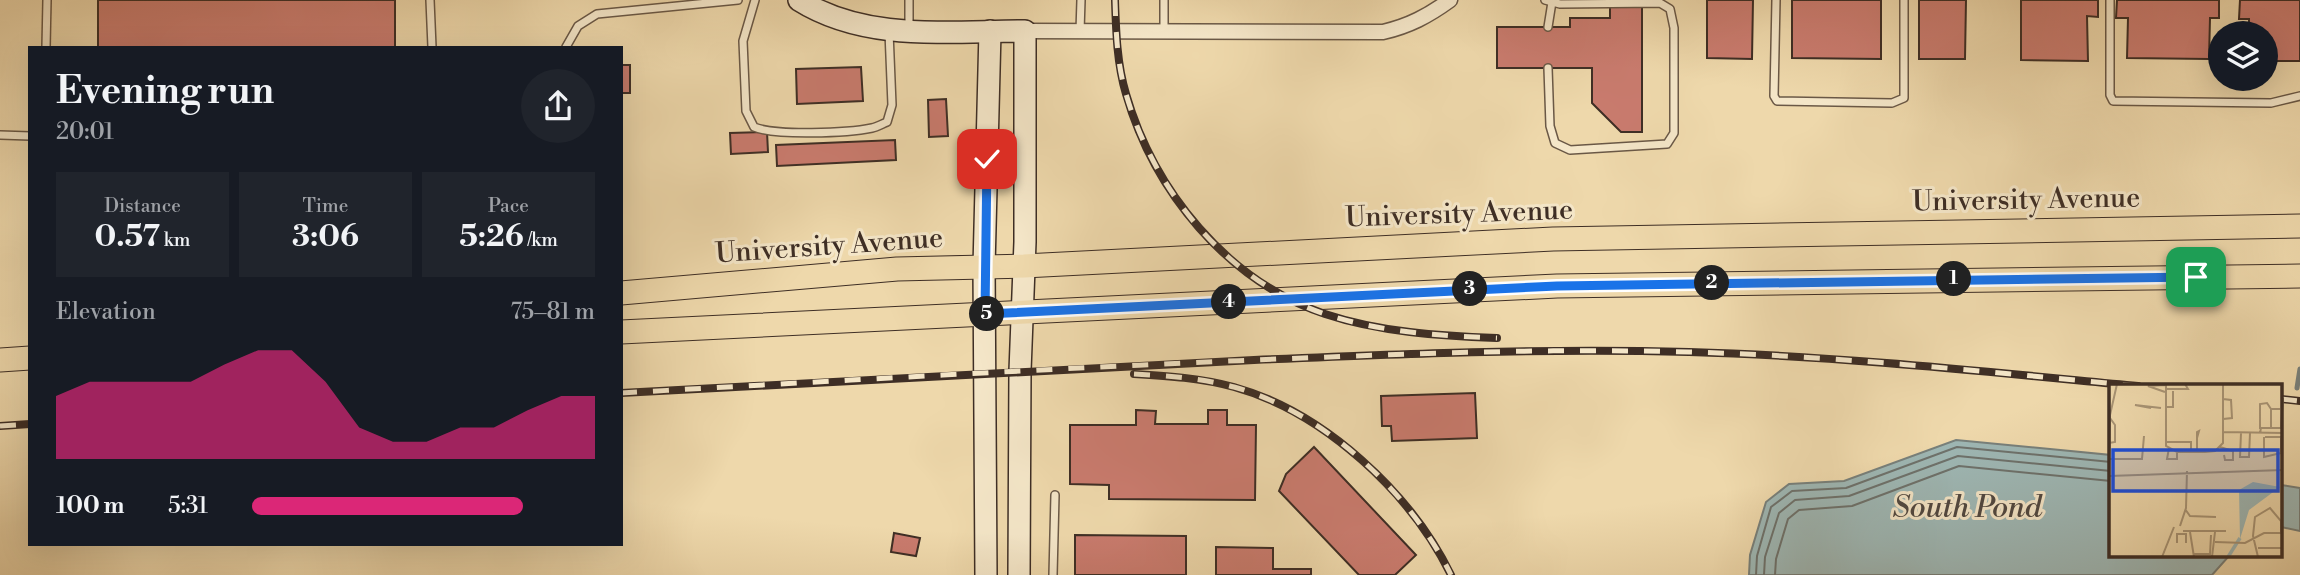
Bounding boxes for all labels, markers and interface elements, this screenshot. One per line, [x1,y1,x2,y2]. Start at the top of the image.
map controls [2208,21,2278,91]
button: layers [2208,21,2278,91]
text: Evening run [56,68,274,115]
button: share [521,69,595,143]
text: 20:01 [56,118,114,146]
pin [957,129,1017,189]
icon: check [968,140,1006,178]
street label: University Avenue [1912,181,2140,219]
street label: University Avenue [1344,193,1574,235]
text: Distance [104,194,181,218]
text: Time [303,194,348,218]
text: Pace [488,194,529,218]
text: 0.57 [95,218,160,256]
text: 3:06 [292,218,359,256]
text: 5:26 [459,218,524,256]
street label: University Avenue [714,221,944,271]
text: km [160,228,190,252]
text: /km [524,228,558,252]
pin [2166,247,2226,307]
icon: arrive [2177,258,2215,296]
pin: 1 [1937,262,1972,296]
pin: 2 [1694,266,1730,300]
text: 1 [1949,266,1958,290]
text: 2 [1706,270,1717,294]
pin: 3 [1452,272,1488,306]
text: 3 [1464,276,1475,300]
pin: 4 [1212,284,1246,320]
text: 4 [1222,289,1235,313]
pin: 5 [970,296,1004,332]
text: Elevation [56,298,156,326]
text: 75–81 m [510,298,595,326]
text: 5 [981,301,992,325]
inset map [2109,384,2282,558]
water label: South Pond [1892,489,2043,527]
text: 100 m [56,492,124,520]
text: 5:31 [168,492,208,520]

